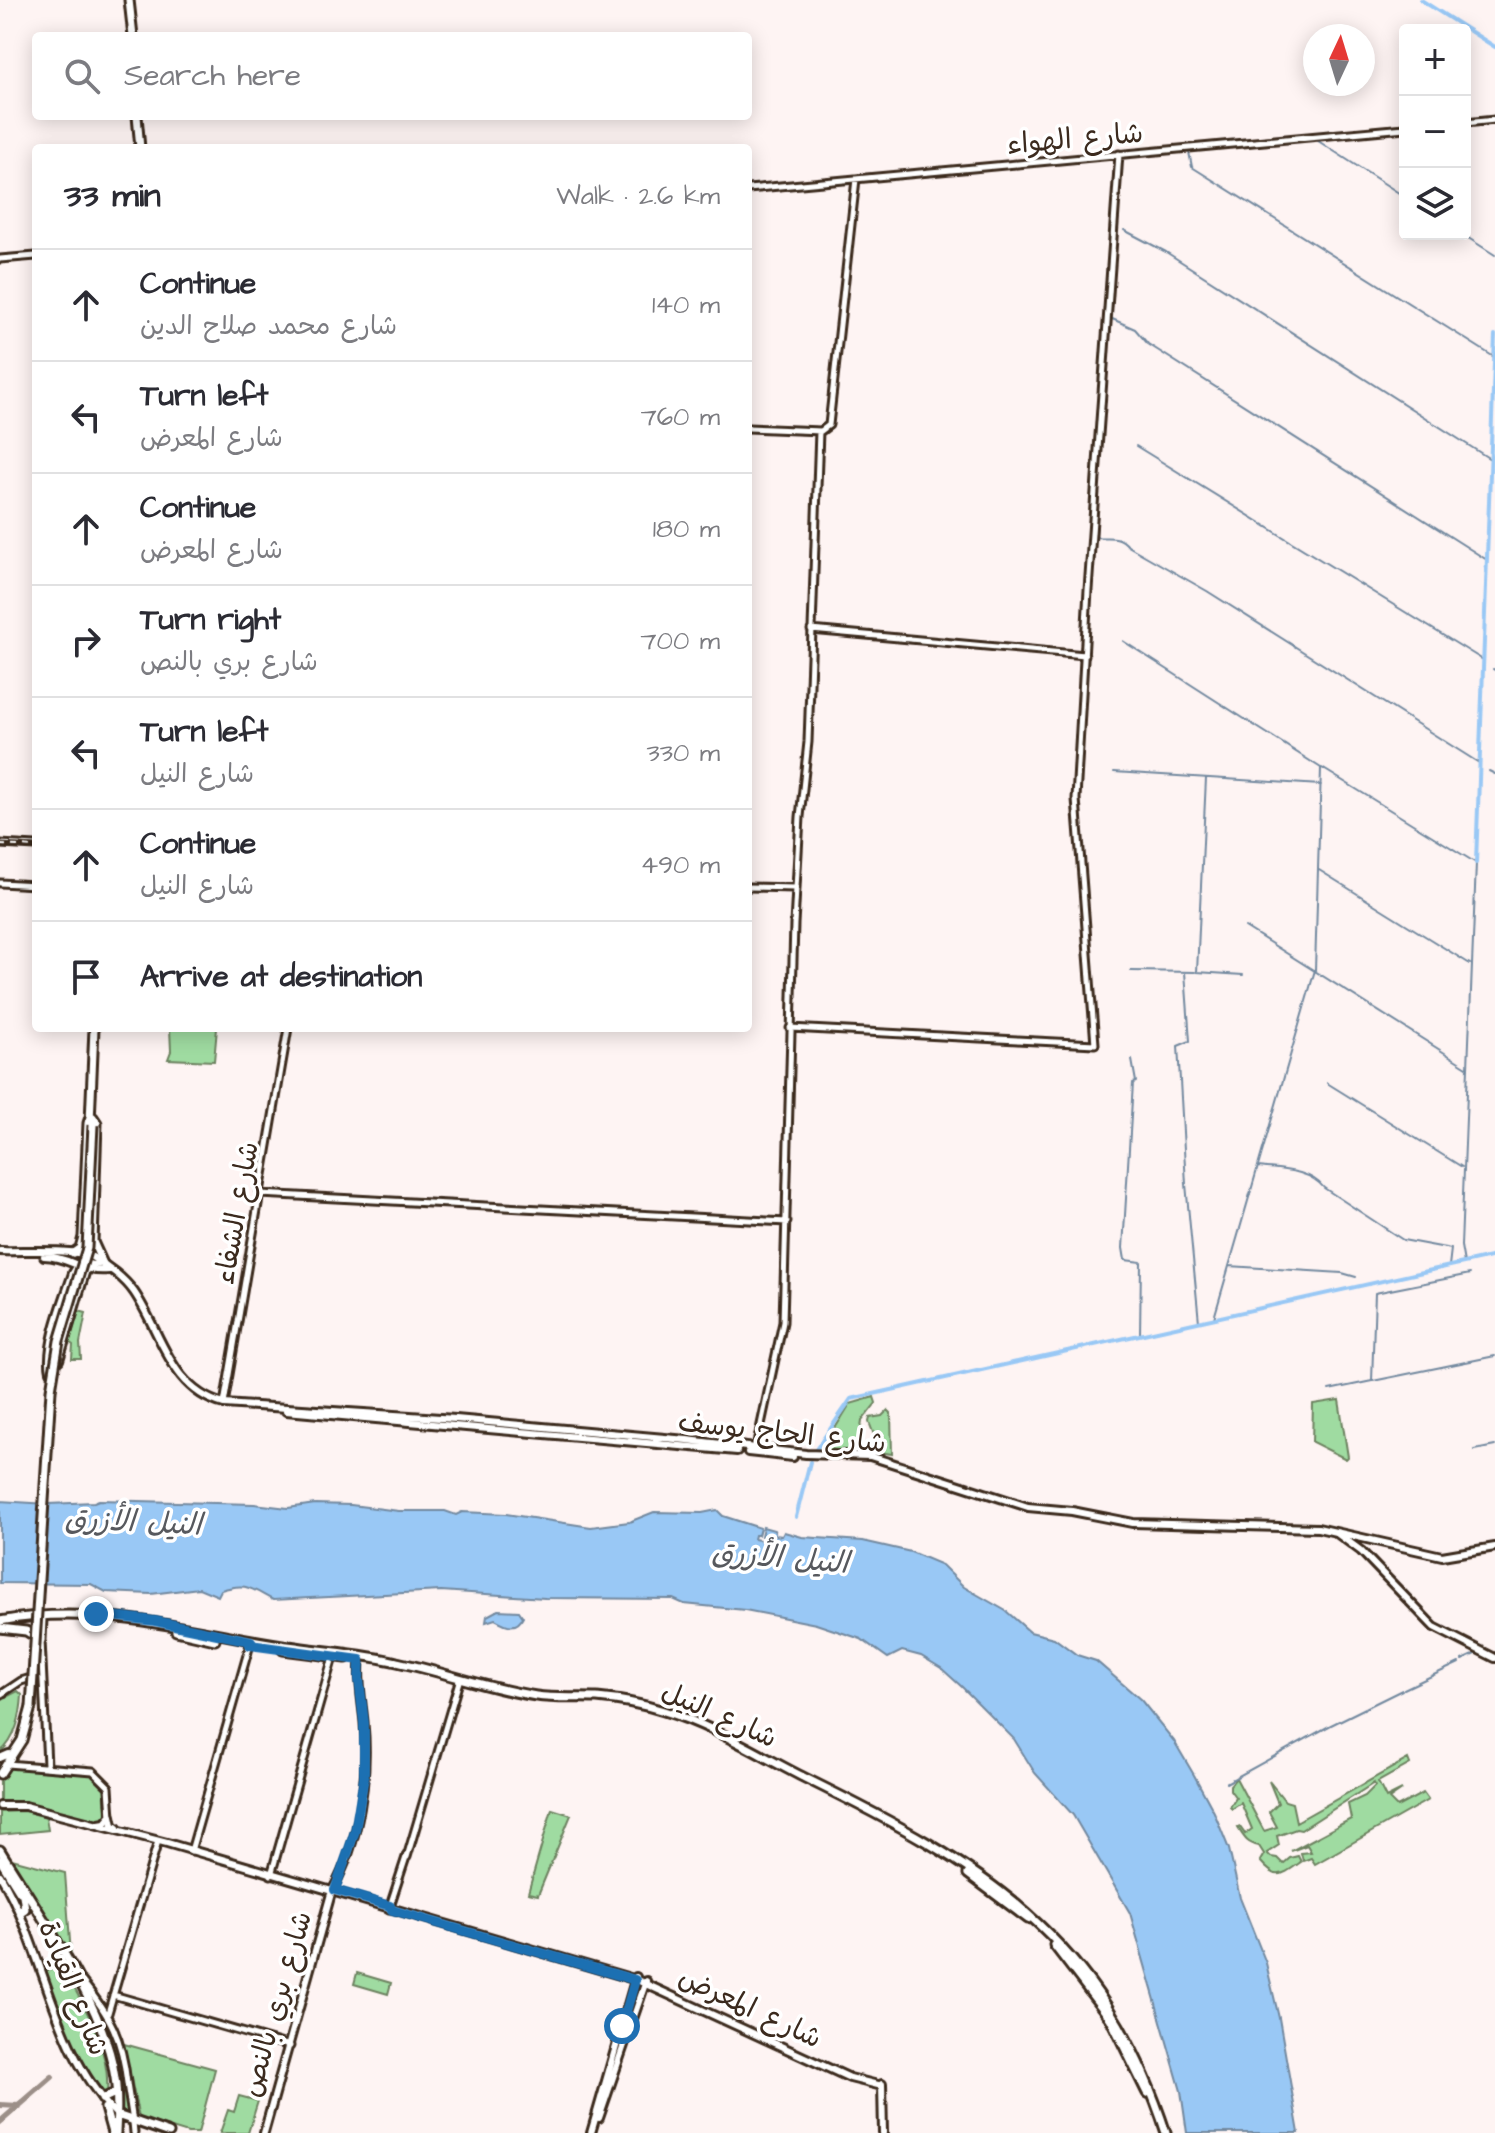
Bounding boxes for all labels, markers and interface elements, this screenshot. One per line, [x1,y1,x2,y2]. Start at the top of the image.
north arrow [1303,24,1375,96]
map controls [1399,24,1471,240]
button: + [1399,24,1471,96]
search box [32,32,752,120]
icon: search [60,54,104,98]
text: Search here [124,55,301,97]
button: − [1399,96,1471,168]
street label: شارع الهواء [1005,114,1145,164]
button: layers [1399,168,1471,240]
text: 33 min [64,172,161,220]
text: Walk · 2.6 km [556,178,720,214]
text: Continue [140,263,256,305]
icon: ahead [64,283,108,327]
text: 140 m [652,287,720,323]
text: شارع محمد صلاح الدين [140,308,397,344]
text: Turn left [140,375,268,417]
icon: left [64,395,108,439]
text: 760 m [641,399,720,435]
text: شارع المعرض [140,420,283,456]
text: Continue [140,487,256,529]
icon: ahead [64,507,108,551]
text: 180 m [653,511,720,547]
text: شارع المعرض [140,532,283,568]
text: Turn right [140,599,281,641]
icon: right [64,619,108,663]
text: 700 m [641,623,720,659]
text: شارع بري بالنص [140,644,318,680]
text: Turn left [140,711,268,753]
icon: left [64,731,108,775]
text: 330 m [646,735,720,771]
text: شارع النيل [140,756,254,792]
text: Continue [140,823,256,865]
icon: ahead [64,843,108,887]
text: 490 m [640,847,720,883]
text: شارع النيل [140,868,254,904]
icon: arrive [64,955,108,999]
text: Arrive at destination [140,956,422,998]
street label: شارع الشفاء [205,1139,269,1287]
street label: شارع الحاج يوسف [676,1403,888,1463]
water label: النيل الأزرق [64,1497,206,1547]
water label: النيل الأزرق [710,1531,854,1585]
route end [78,1596,114,1632]
street label: شارع النيل [655,1672,783,1758]
street label: شارع بري بالنص [232,1907,322,2101]
street label: شارع القيادة [28,1915,118,2061]
street label: شارع المعرض [672,1958,828,2058]
route start [604,2008,640,2044]

